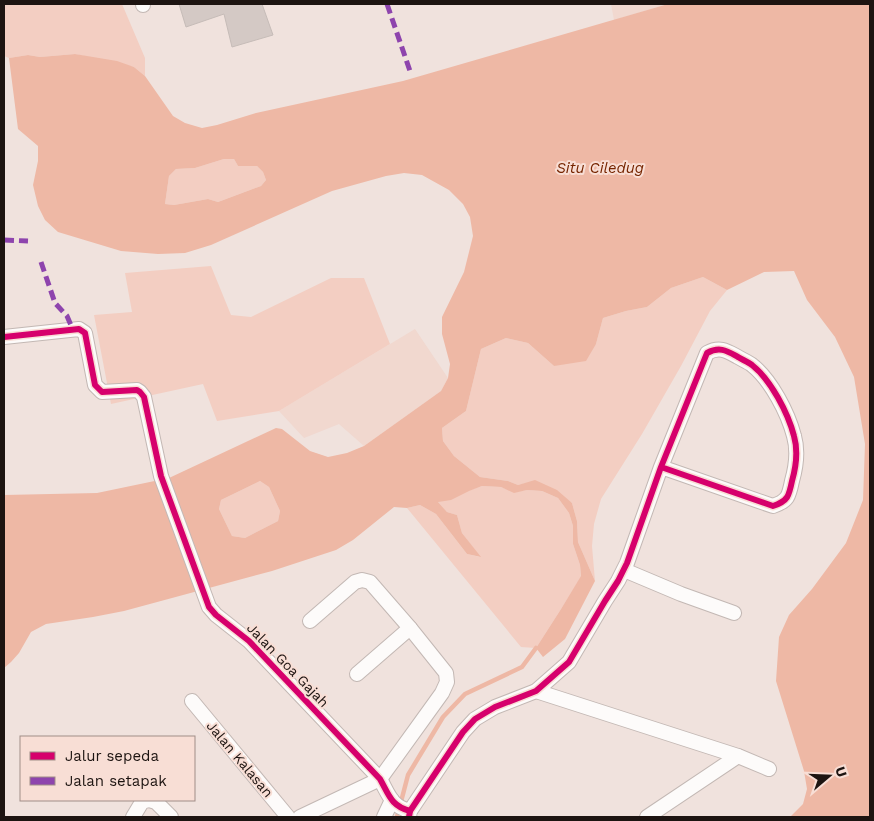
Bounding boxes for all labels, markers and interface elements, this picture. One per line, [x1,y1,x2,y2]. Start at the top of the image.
water label: Situ Ciledug [556,159,644,177]
street label: Jalan Goa Gajah [244,620,332,710]
street label: Jalan Kalasan [204,718,276,800]
legend [20,736,195,801]
text: Jalur sepeda [65,747,159,765]
north arrow [804,751,854,801]
text: U [832,764,850,779]
text: Jalan setapak [65,772,167,790]

